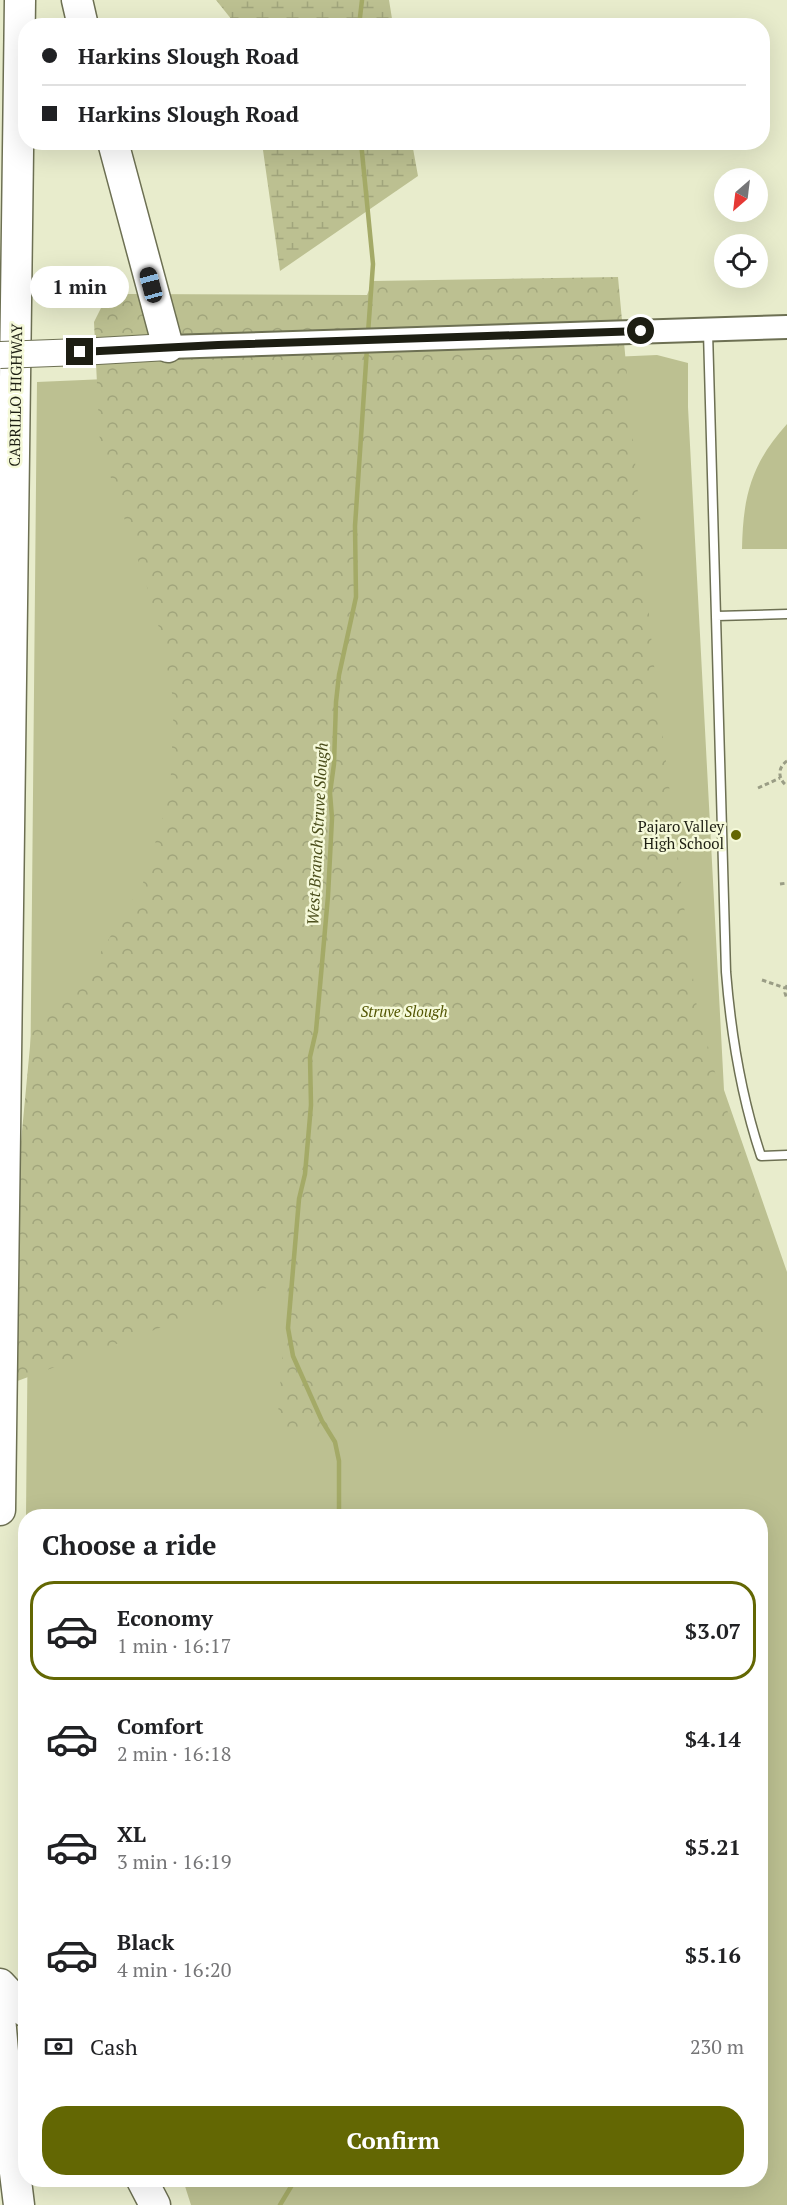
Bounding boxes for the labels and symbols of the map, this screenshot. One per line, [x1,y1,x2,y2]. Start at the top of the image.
north arrow [714,168,768,222]
callout: 1 min [31,265,130,307]
car [138,265,164,305]
route start [627,317,654,344]
street label: CABRILLO HIGHWAY [4,323,26,467]
route end [66,338,93,365]
water label: West Branch Struve Slough [301,742,333,926]
place label: Pajaro Valley High School [638,816,724,853]
marker: Pajaro Valley High School [729,828,743,842]
park label: Struve Slough [360,1001,448,1021]

